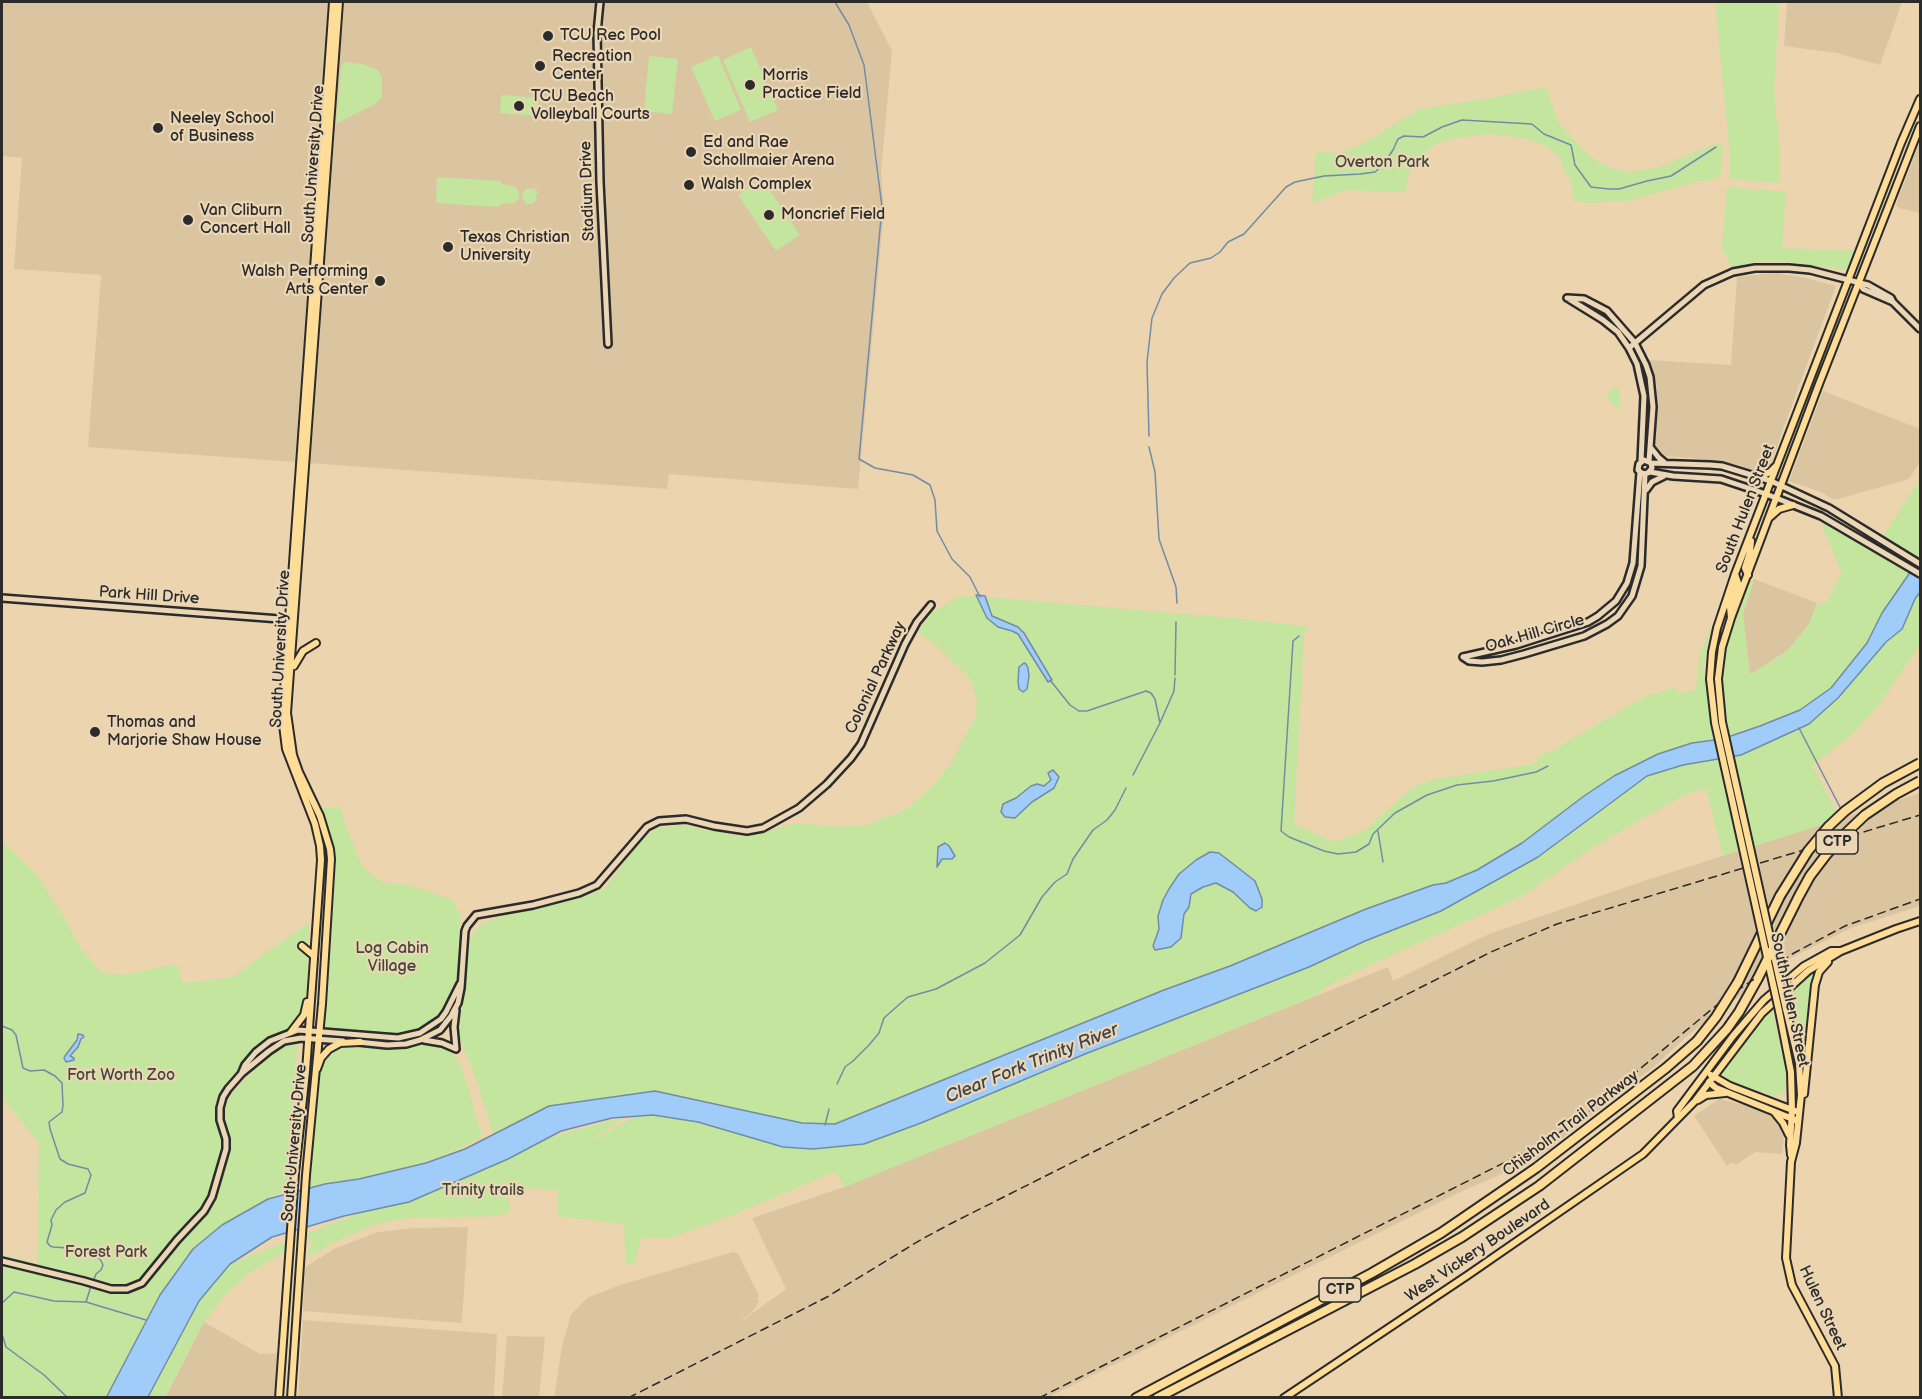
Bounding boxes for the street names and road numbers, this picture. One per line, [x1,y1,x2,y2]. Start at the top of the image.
street label: South University Drive [299,85,329,243]
street label: Stadium Drive [577,141,599,241]
street label: South Hulen Street [1713,442,1779,576]
street label: South University Drive [267,570,295,728]
street label: Park Hill Drive [98,583,200,609]
street label: Oak Hill Circle [1483,611,1587,657]
street label: Colonial Parkway [842,619,910,737]
road number: CTP [1816,830,1858,854]
street label: South Hulen Street [1765,931,1813,1069]
street label: South University Drive [279,1063,311,1223]
street label: Chisholm Trail Parkway [1499,1067,1643,1181]
street label: West Vickery Boulevard [1402,1195,1554,1307]
street label: Hulen Street [1794,1263,1850,1353]
road number: CTP [1319,1278,1361,1302]

